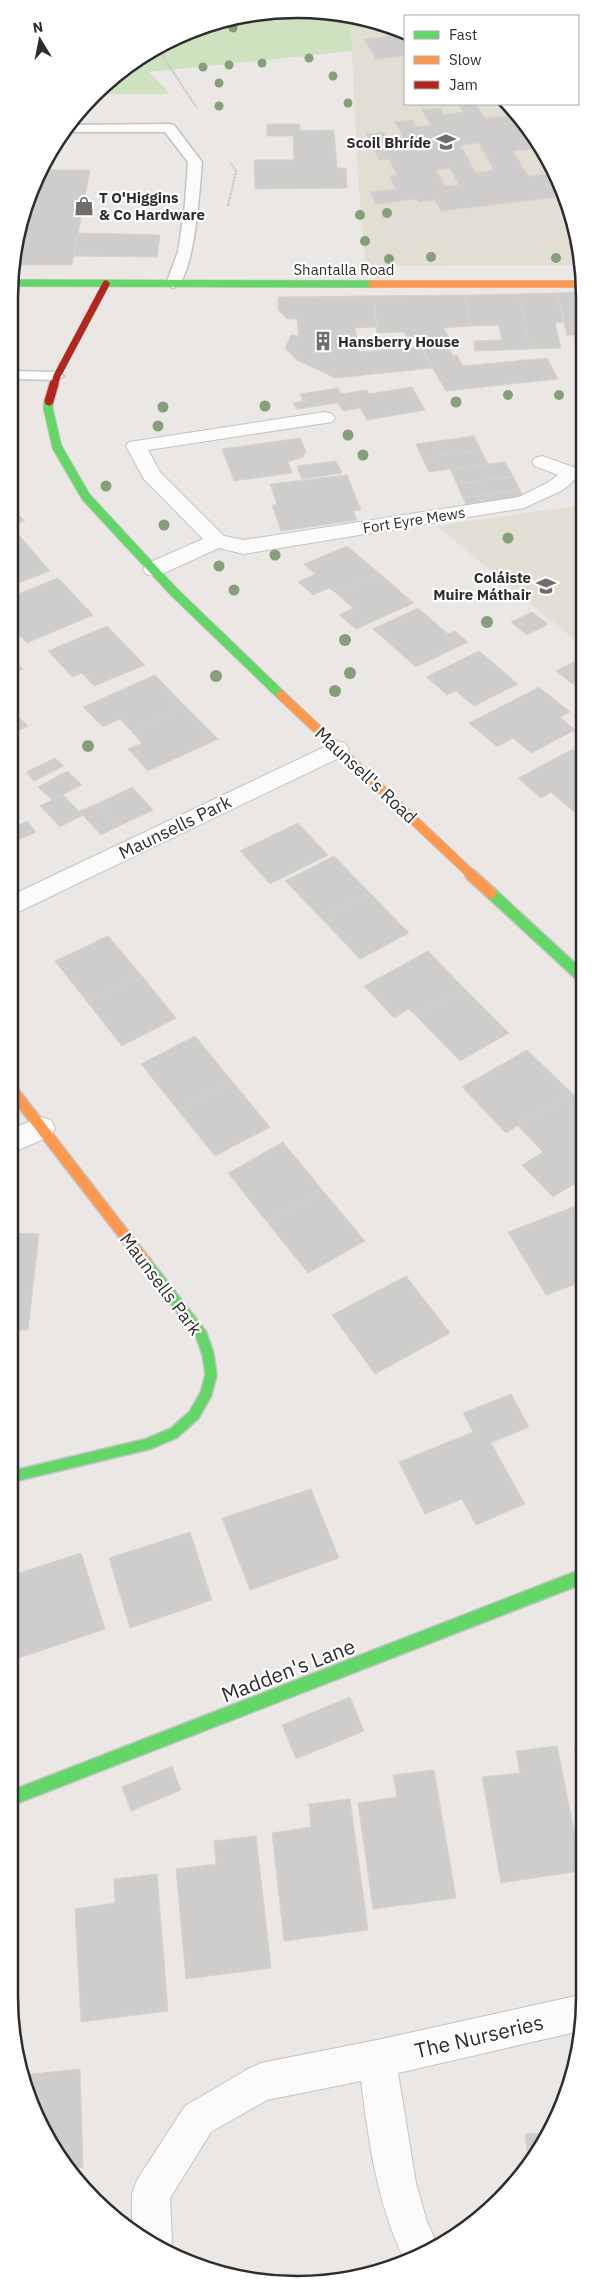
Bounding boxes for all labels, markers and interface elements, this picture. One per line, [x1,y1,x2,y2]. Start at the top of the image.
north arrow [15,15,65,65]
legend [404,15,579,105]
text: N [31,17,44,37]
text: Fast [449,25,477,44]
text: Slow [449,50,482,69]
text: Jam [449,75,478,94]
school or university icon: Scoil Bhríde [435,131,457,153]
place label: Scoil Bhríde [346,133,431,152]
place label: T O'Higgins & Co Hardware [99,188,205,224]
shop icon: T O'Higgins & Co Hardware [73,195,95,217]
street label: Shantalla Road [293,260,395,279]
building icon: Hansberry House [312,330,334,352]
place label: Hansberry House [338,332,459,351]
street label: Fort Eyre Mews [361,503,467,537]
place label: Coláiste Muire Máthair [433,568,531,604]
school or university icon: Coláiste Muire Máthair [535,575,557,597]
street label: Maunsell's Road [310,722,422,828]
street label: Maunsells Park [115,790,236,864]
street label: Maunsells Park [115,1228,207,1340]
street label: Madden's Lane [217,1632,359,1708]
street label: The Nurseries [412,2008,546,2064]

